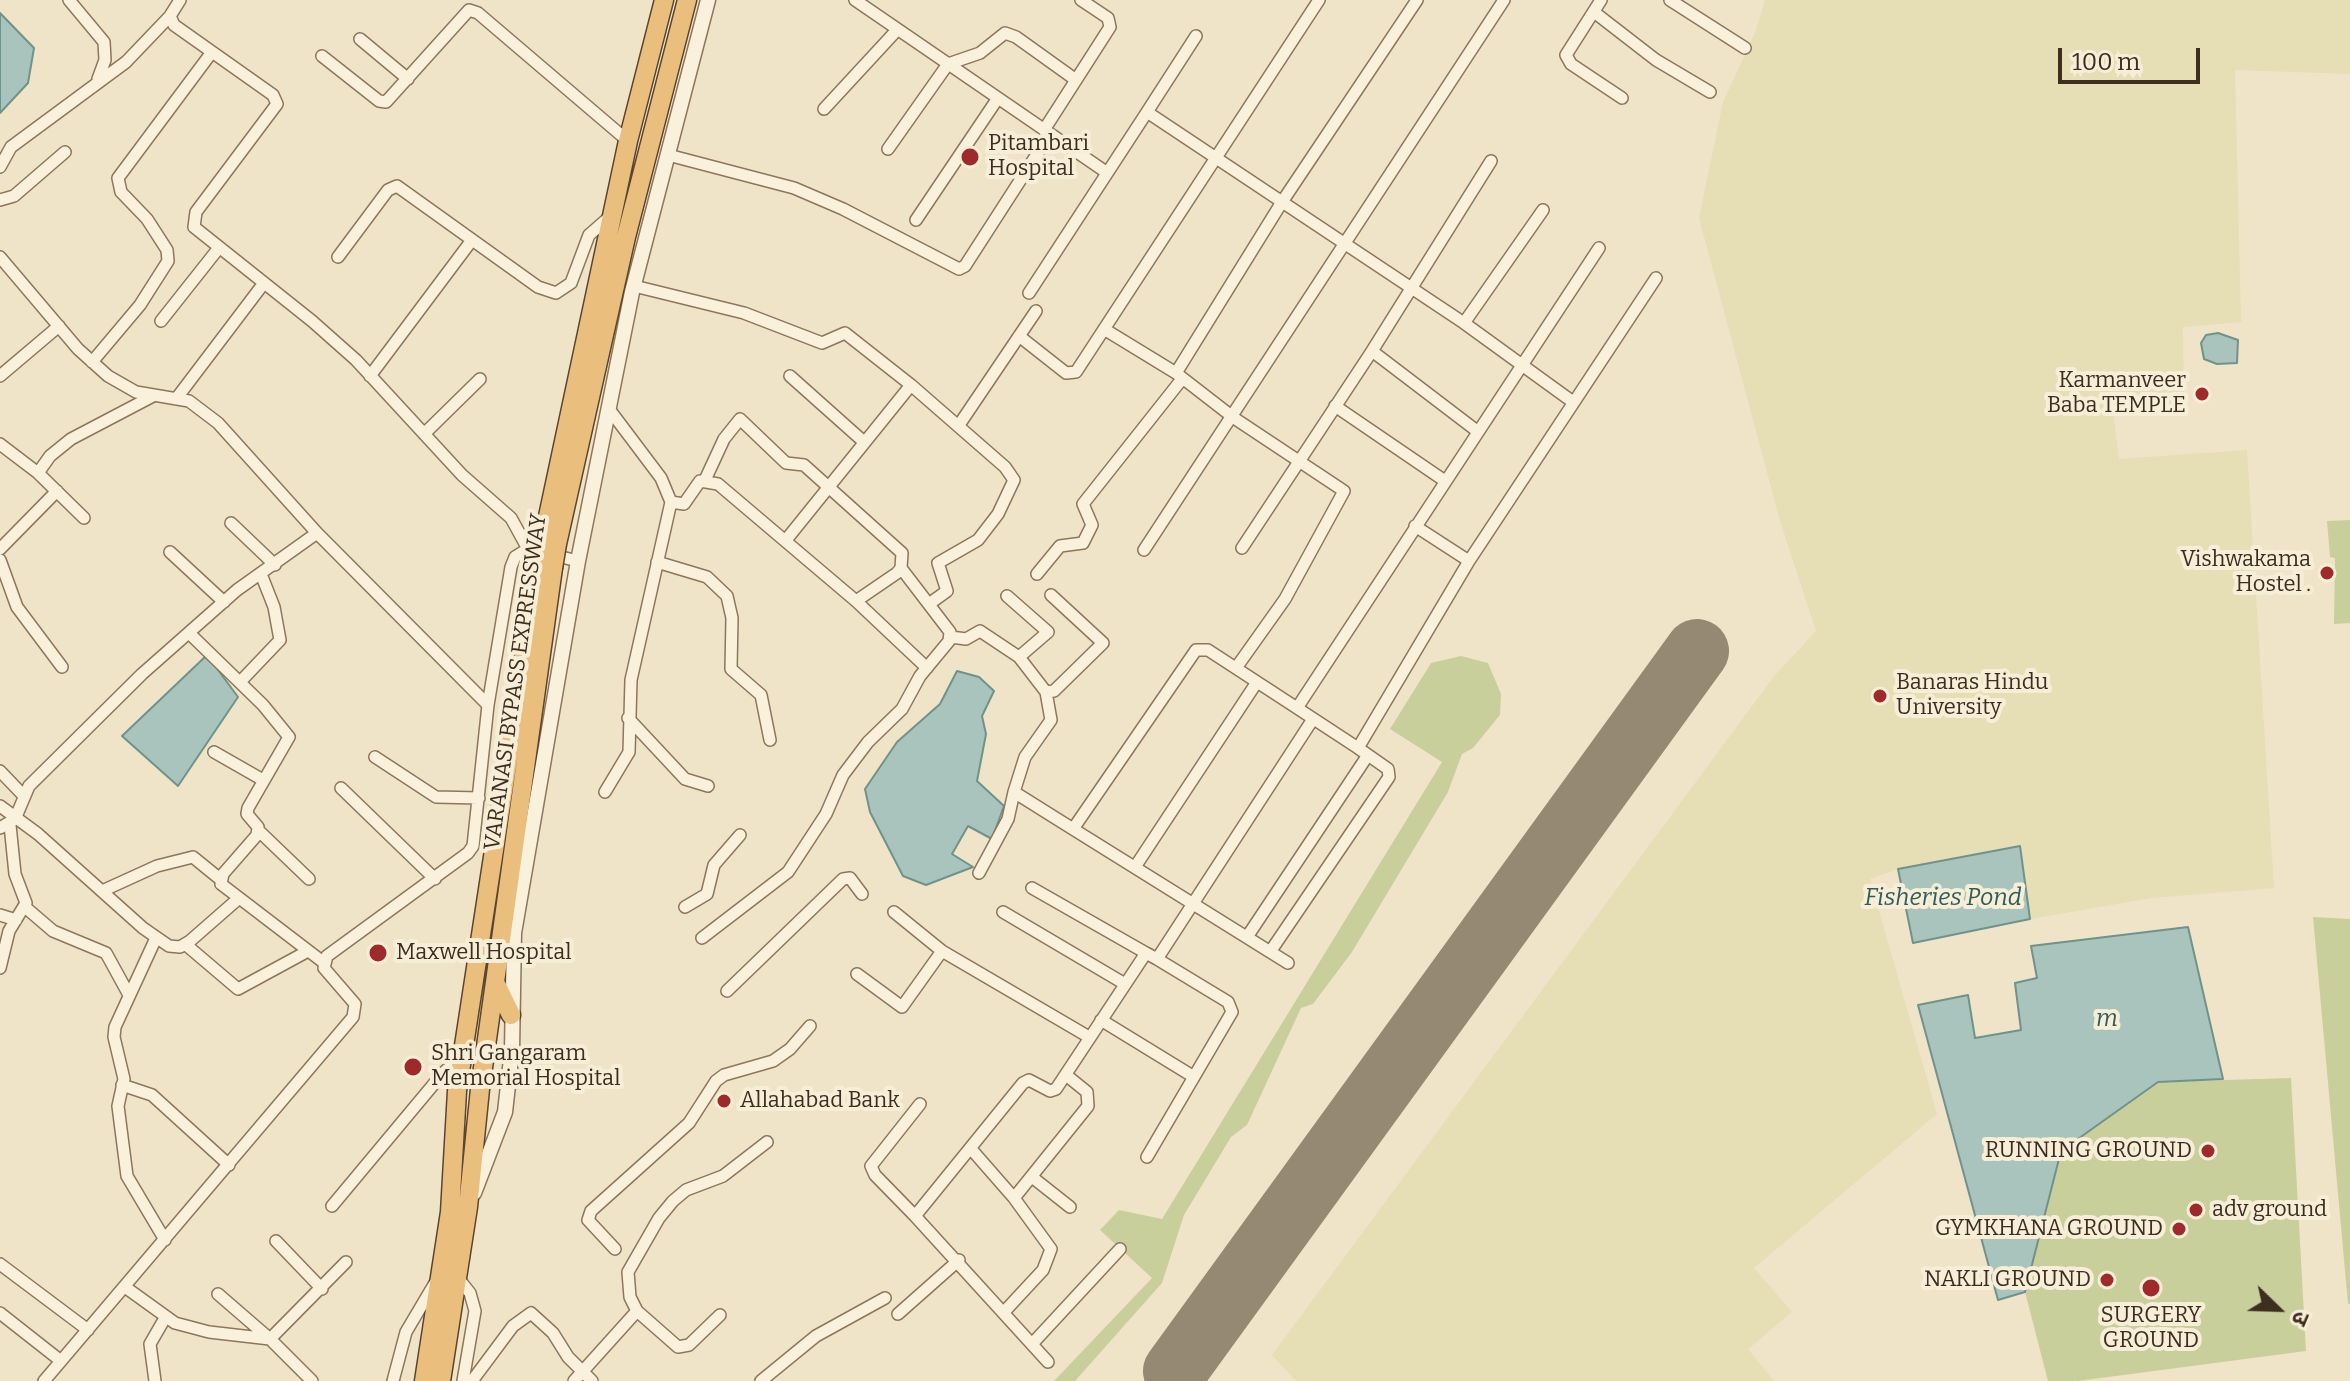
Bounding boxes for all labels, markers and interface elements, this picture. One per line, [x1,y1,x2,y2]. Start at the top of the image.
scale bar [2062,32,2204,82]
text: 100 m [2072,48,2140,76]
place label: Pitambari Hospital [988,131,1089,182]
marker: Pitambari Hospital [959,146,981,168]
place label: Karmanveer Baba TEMPLE [2047,368,2186,420]
marker: Karmanveer Baba TEMPLE [2193,385,2211,403]
street label: VARANASI BYPASS EXPRESSWAY [479,512,553,852]
place label: Vishwakama Hostel . [2180,547,2311,598]
marker: Vishwakama Hostel . [2318,564,2336,582]
place label: Banaras Hindu University [1896,670,2048,722]
marker: Banaras Hindu University [1871,687,1889,705]
water label: Fisheries Pond [1864,884,2022,912]
place label: Maxwell Hospital [396,940,572,966]
marker: Maxwell Hospital [367,942,389,964]
water label: m [2096,1005,2118,1033]
place label: Shri Gangaram Memorial Hospital [431,1041,620,1092]
marker: Shri Gangaram Memorial Hospital [402,1056,424,1078]
place label: Allahabad Bank [740,1088,900,1114]
marker: Allahabad Bank [715,1092,733,1110]
place label: RUNNING GROUND [1985,1138,2192,1164]
marker: RUNNING GROUND [2199,1142,2217,1160]
place label: adv ground [2212,1197,2327,1223]
marker: adv ground [2187,1201,2205,1219]
place label: GYMKHANA GROUND [1935,1216,2163,1242]
marker: GYMKHANA GROUND [2170,1220,2188,1238]
place label: NAKLI GROUND [1924,1267,2091,1293]
north arrow [2238,1269,2318,1349]
marker: NAKLI GROUND [2098,1271,2116,1289]
marker: SURGERY GROUND [2140,1277,2162,1299]
place label: SURGERY GROUND [2101,1303,2201,1354]
text: उ [2286,1307,2315,1330]

